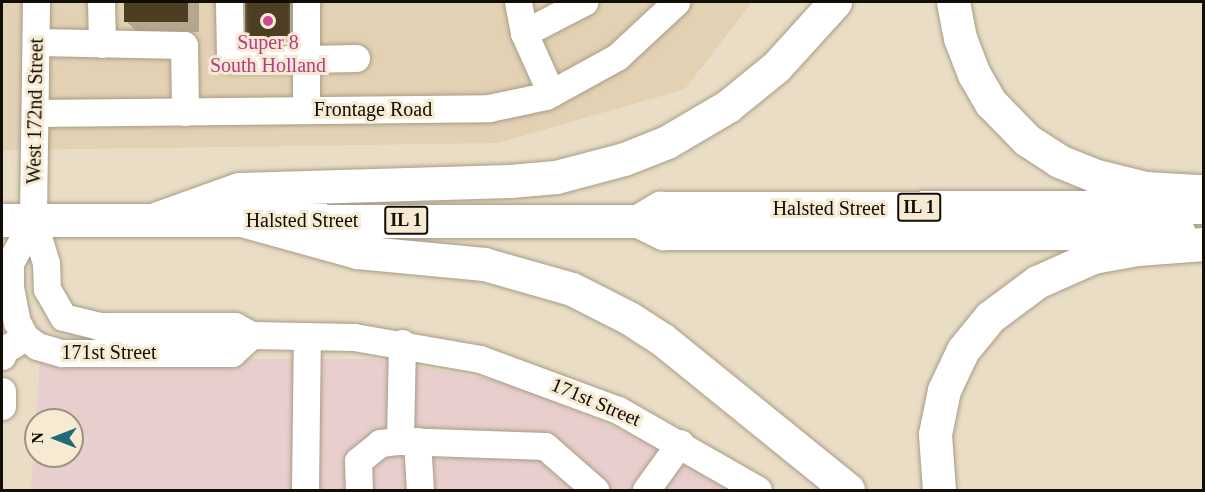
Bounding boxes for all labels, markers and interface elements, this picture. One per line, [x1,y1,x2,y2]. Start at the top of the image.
marker: Super 8 South Holland [261,14,275,28]
place label: Super 8 South Holland [210,30,326,77]
street label: West 172nd Street [22,38,48,184]
street label: Frontage Road [314,97,432,121]
road number: IL 1 [896,192,942,222]
street label: Halsted Street [773,196,885,220]
road number: IL 1 [384,205,428,235]
street label: Halsted Street [246,208,358,232]
street label: 171st Street [62,340,156,364]
street label: 171st Street [548,372,644,432]
north arrow [24,408,84,468]
text: N [29,432,46,444]

